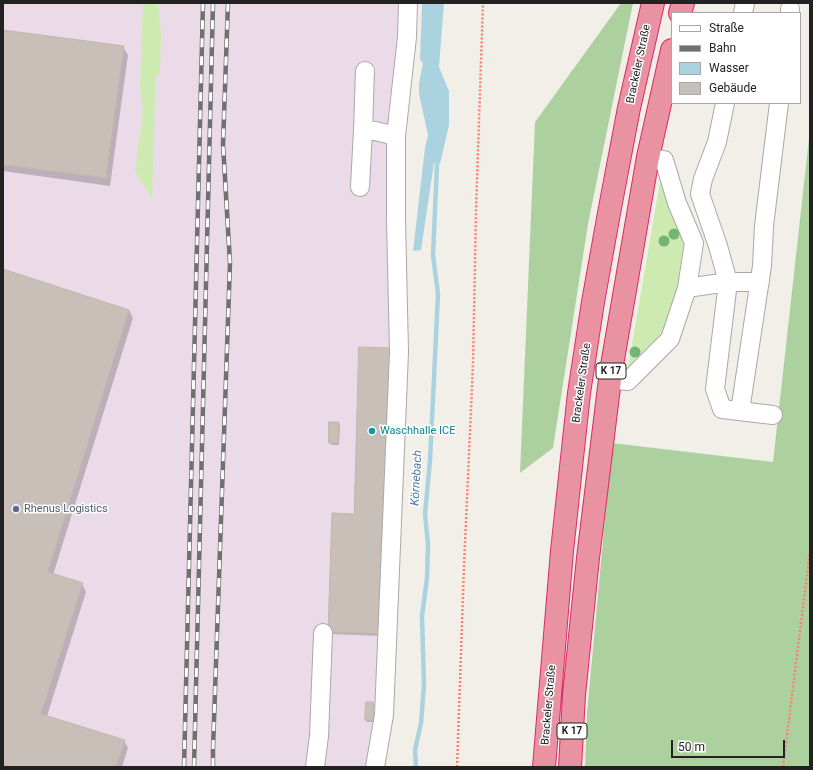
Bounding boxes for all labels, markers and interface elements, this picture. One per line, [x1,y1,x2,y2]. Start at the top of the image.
legend [671,12,801,104]
text: Straße [709,21,744,35]
street label: Brackeler Straße [624,23,654,105]
text: Bahn [709,41,736,55]
text: Wasser [709,61,749,75]
text: Gebäude [709,81,757,95]
street label: Brackeler Straße [570,342,594,424]
road number: K 17 [596,363,626,379]
place label: Waschhalle ICE [380,424,455,438]
marker: Waschhalle ICE [367,426,377,436]
water label: Körnebach [408,450,426,506]
place label: Rhenus Logistics [24,502,108,516]
marker: Rhenus Logistics [11,504,21,514]
street label: Brackeler Straße [539,664,559,746]
road number: K 17 [557,723,587,739]
scale bar [673,732,787,758]
text: 50 m [678,740,705,754]

